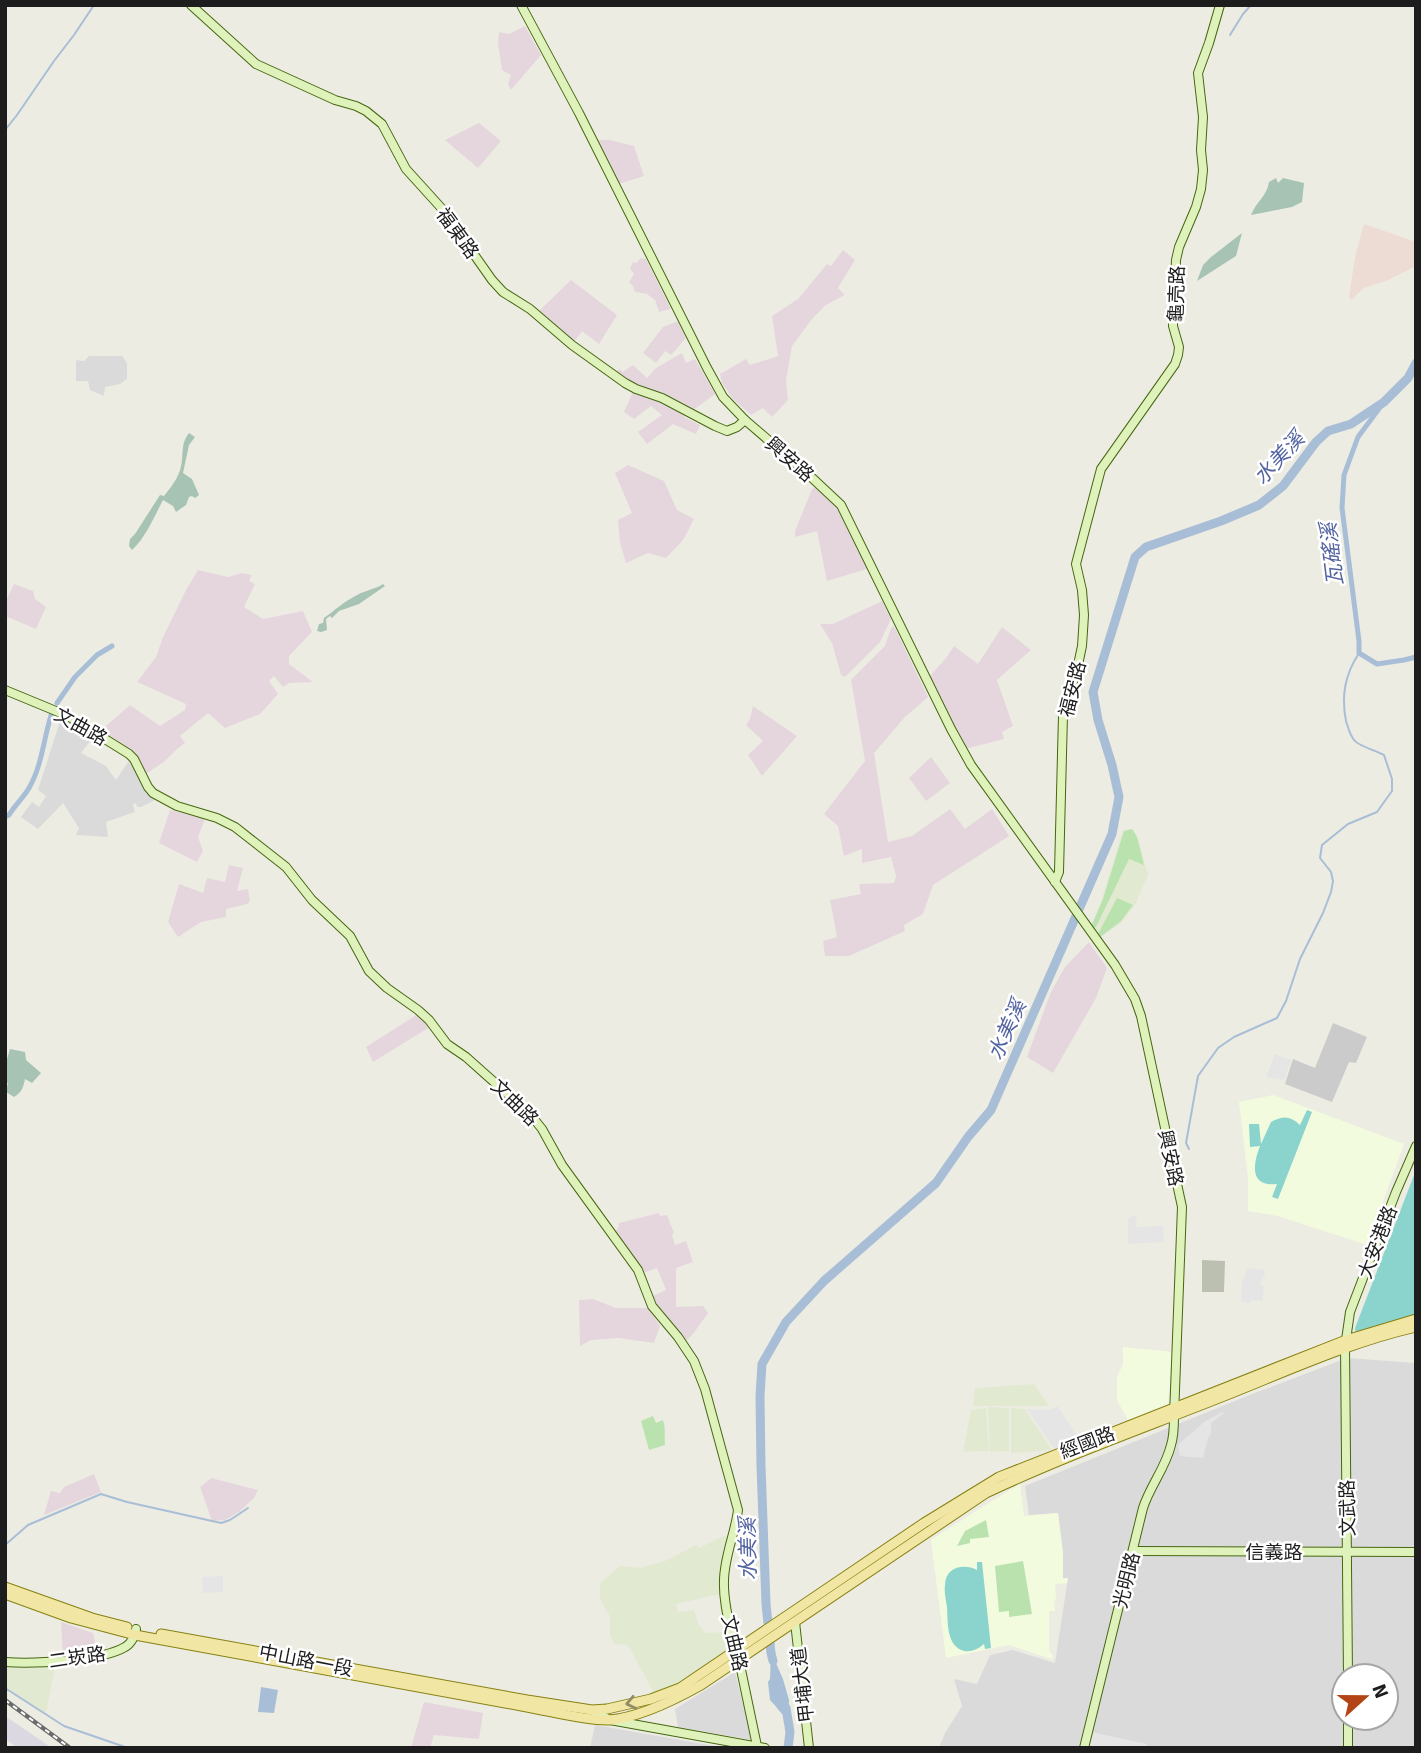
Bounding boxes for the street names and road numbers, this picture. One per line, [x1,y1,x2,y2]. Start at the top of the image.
street label: 福東路 [431,203,484,264]
street label: 龜壳路 [1164,265,1190,323]
street label: 興安路 [760,432,819,488]
street label: 福安路 [1054,659,1092,720]
street label: 文曲路 [50,703,111,751]
street label: 文曲路 [485,1074,543,1131]
street label: 興安路 [1152,1128,1188,1189]
street label: 大安港路 [1353,1203,1403,1282]
street label: 經國路 [1056,1422,1118,1464]
street label: 文武路 [1336,1479,1360,1537]
street label: 信義路 [1245,1541,1303,1565]
street label: 光明路 [1108,1550,1146,1611]
street label: 文曲路 [716,1613,752,1674]
street label: 中山路一段 [257,1640,355,1682]
street label: 二崁路 [47,1642,107,1674]
street label: 甲埔大道 [786,1646,820,1724]

